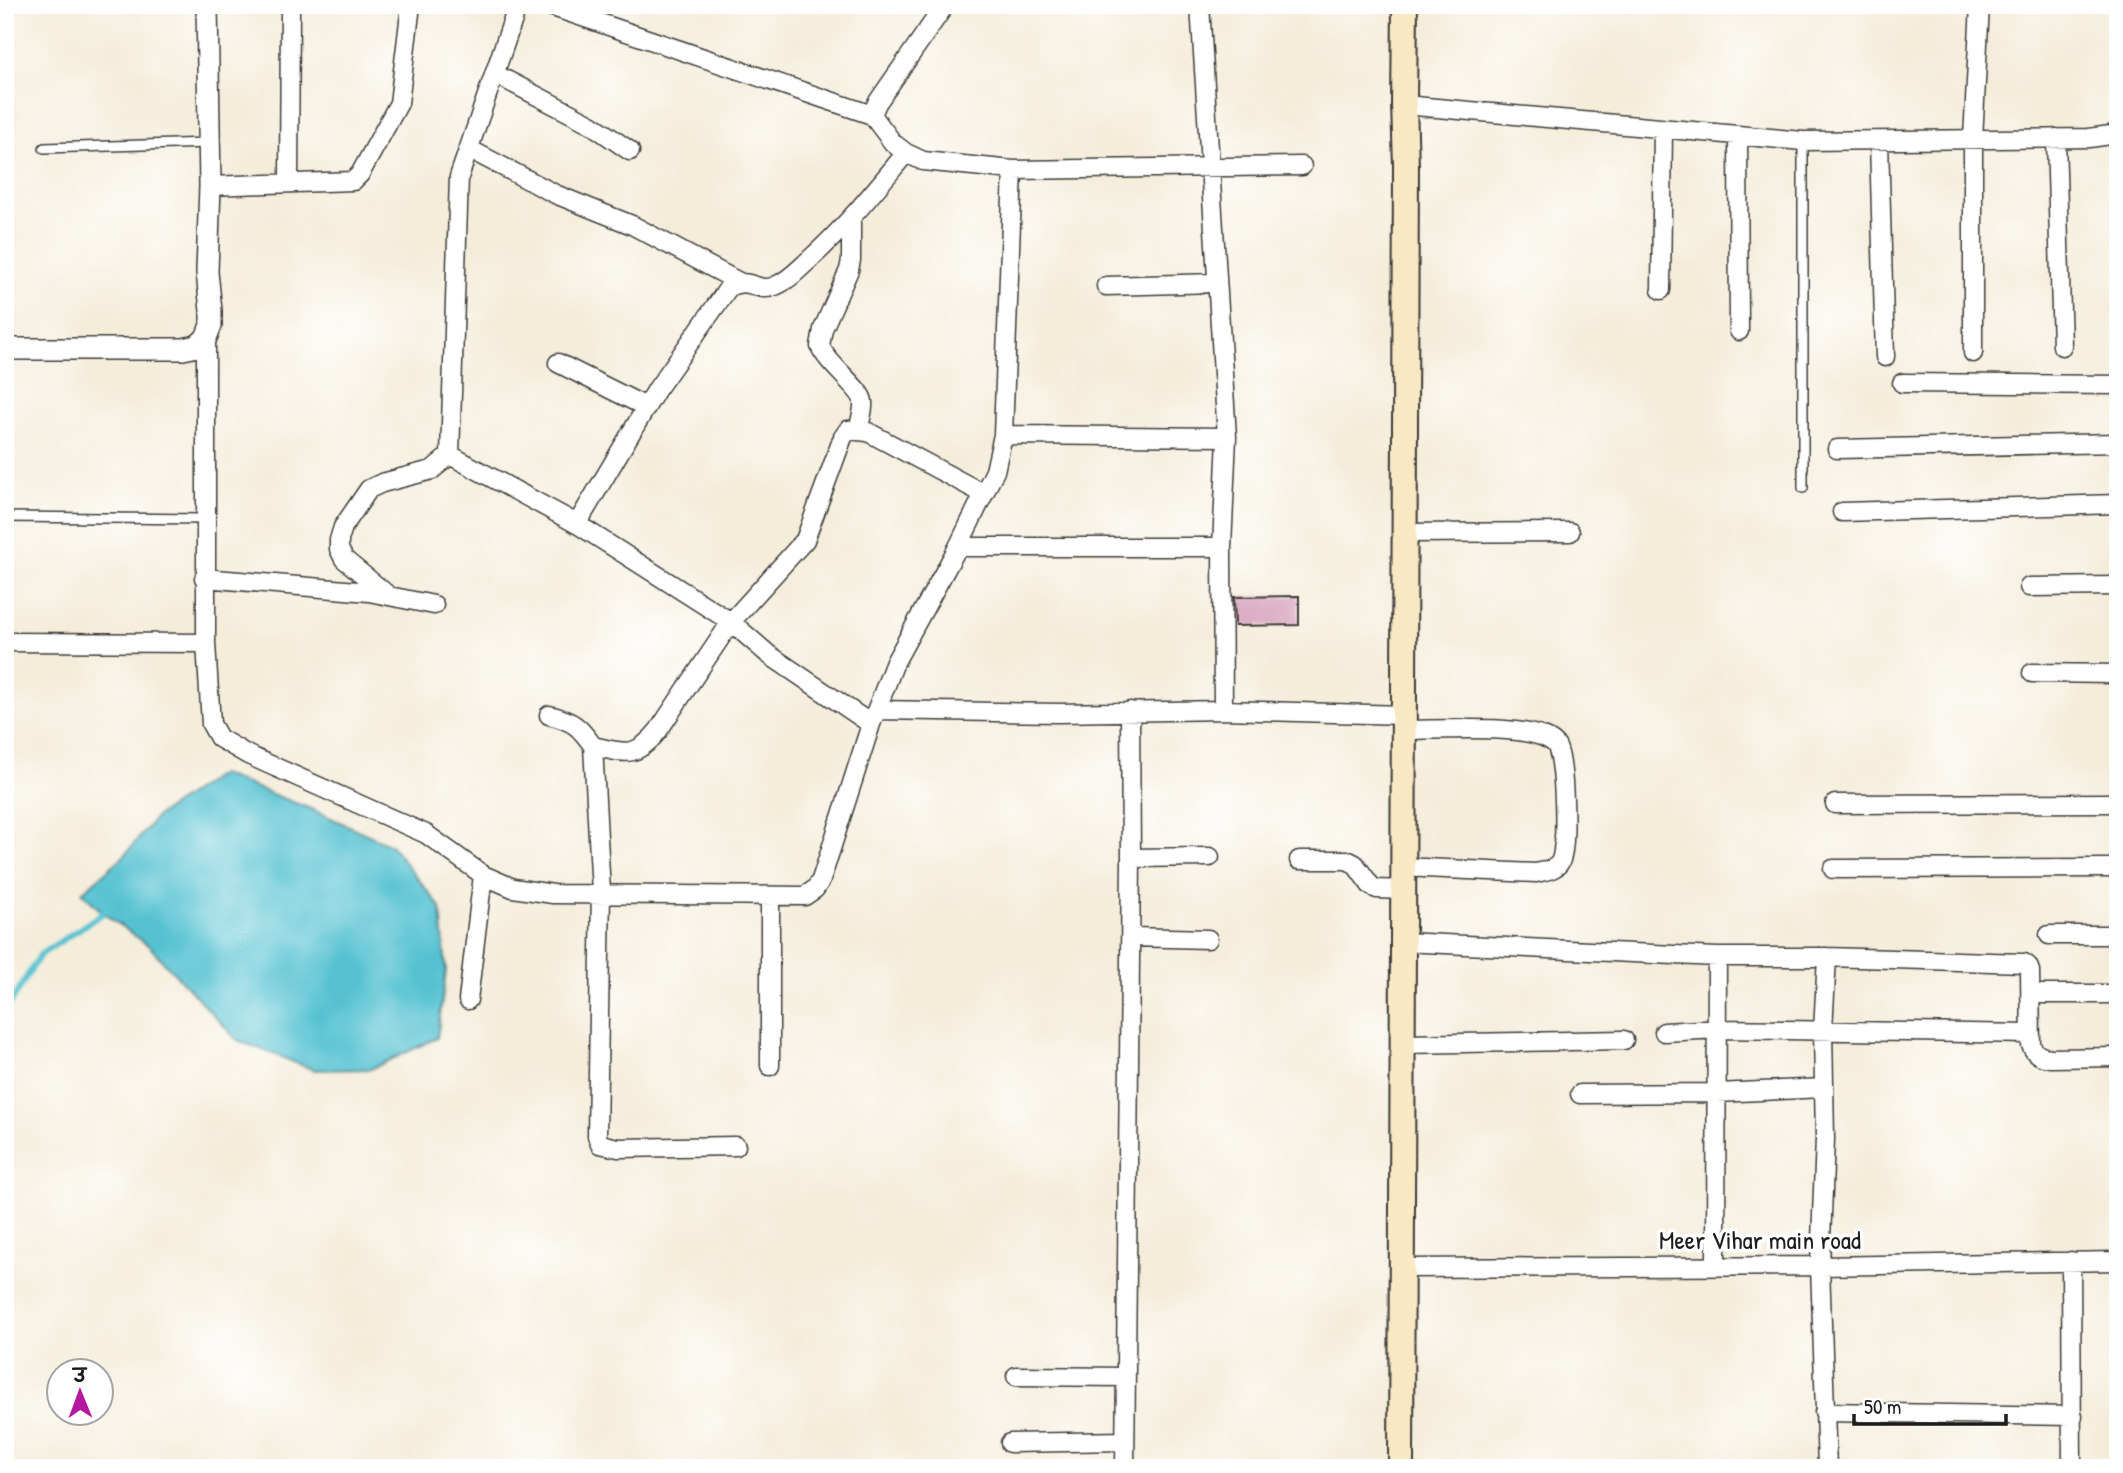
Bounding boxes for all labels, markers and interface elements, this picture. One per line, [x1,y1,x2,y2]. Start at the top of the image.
street label: Meer Vihar main road [1659,1222,1861,1257]
north arrow [46,1358,116,1428]
text: उ [71,1362,89,1388]
scale bar [1854,1382,2006,1426]
text: 50 m [1864,1392,1901,1421]

